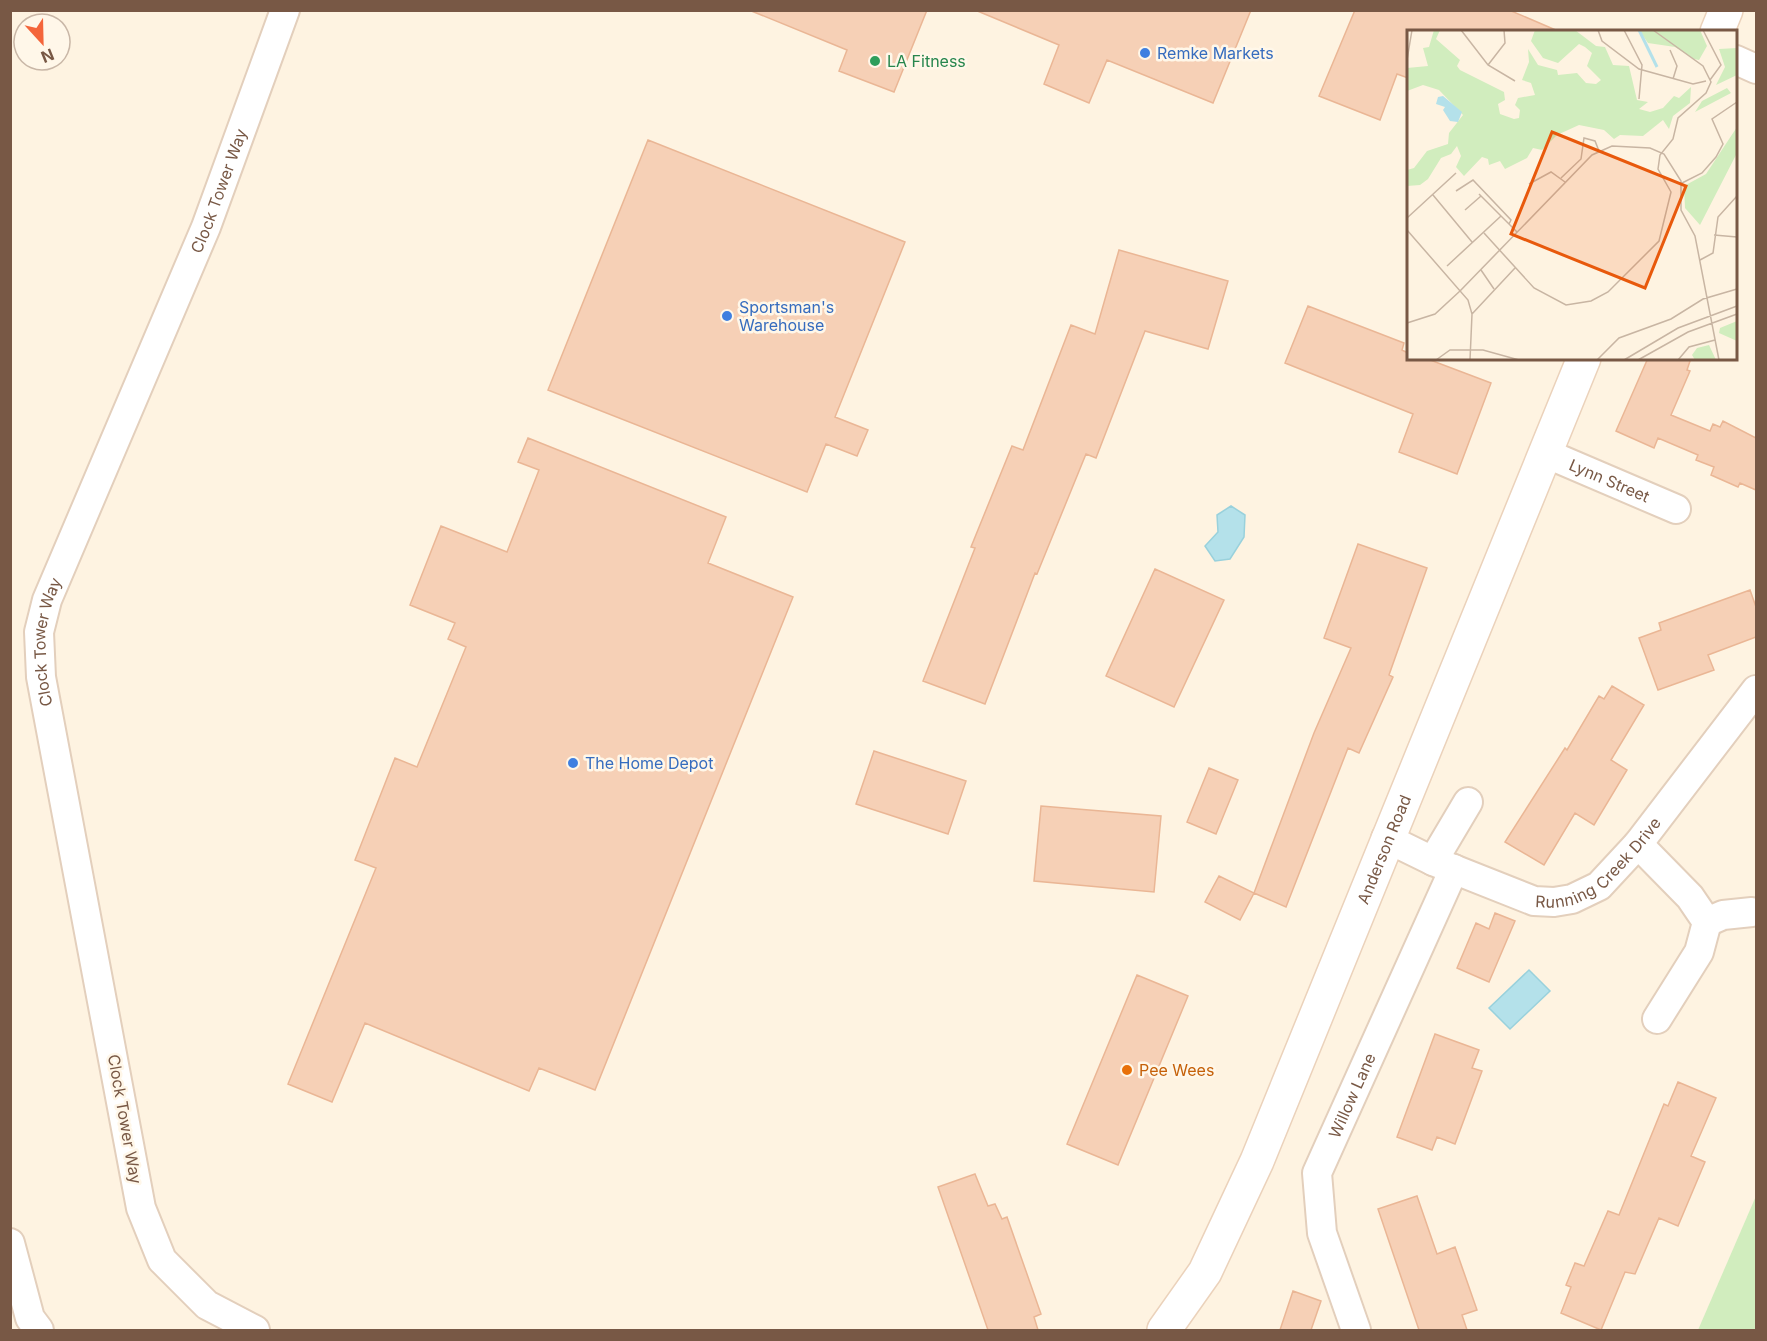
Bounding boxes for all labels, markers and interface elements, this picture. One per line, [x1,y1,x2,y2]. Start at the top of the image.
north arrow [12,12,72,72]
inset map [1407,30,1737,360]
place label: Remke Markets [1157,43,1274,63]
text: N [38,44,57,67]
marker: Remke Markets [1138,46,1152,60]
place label: LA Fitness [887,51,966,71]
marker: LA Fitness [868,54,882,68]
street label: Clock Tower Way [186,126,251,256]
place label: Sportsman's Warehouse [739,297,834,335]
marker: Sportsman's Warehouse [720,309,734,323]
street label: Lynn Street [1566,455,1653,507]
street label: Clock Tower Way [29,574,65,708]
place label: The Home Depot [585,753,713,773]
marker: The Home Depot [566,756,580,770]
street label: Anderson Road [1353,792,1415,907]
street label: Running Creek Drive [1535,813,1665,912]
street label: Willow Lane [1324,1050,1380,1141]
street label: Clock Tower Way [104,1053,146,1185]
place label: Pee Wees [1139,1060,1214,1080]
marker: Pee Wees [1120,1063,1134,1077]

